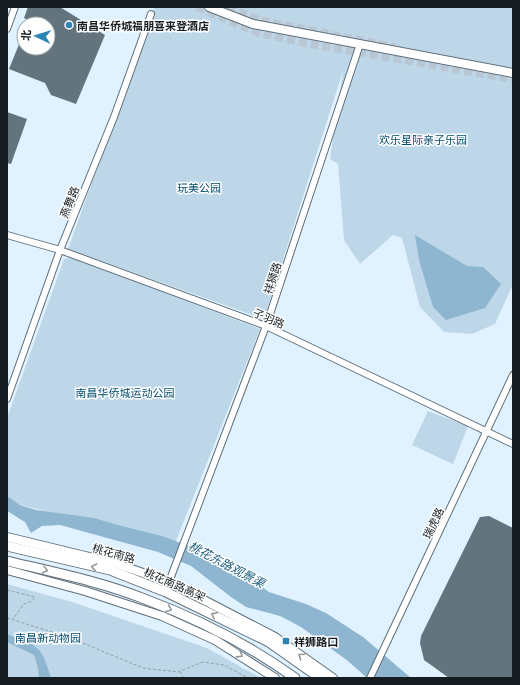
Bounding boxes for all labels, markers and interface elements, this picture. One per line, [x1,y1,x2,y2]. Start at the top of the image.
north arrow [16,16,56,56]
place label: 南昌华侨城福朋喜来登酒店 [77,19,209,32]
marker: 南昌华侨城福朋喜来登酒店 [64,20,74,30]
text: 北 [19,29,32,41]
park label: 欢乐星际亲子乐园 [379,133,467,146]
park label: 玩美公园 [177,181,221,194]
street label: 燕舞路 [57,184,81,220]
street label: 祥狮路 [261,260,283,296]
street label: 子羽路 [251,306,287,330]
park label: 南昌华侨城运动公园 [76,386,175,399]
street label: 瑞虎路 [420,505,446,541]
water label: 桃花东路观景渠 [187,538,269,591]
street label: 桃花南路 [91,541,137,565]
one-way arrow [91,563,97,571]
street label: 桃花南路高架 [142,565,208,603]
one-way arrow [42,566,48,574]
one-way arrow [165,604,172,612]
one-way arrow [211,612,219,620]
park label: 南昌新动物园 [15,631,81,644]
place label: 祥狮路口 [294,635,338,648]
marker: 祥狮路口 [281,636,291,646]
one-way arrow [236,650,243,658]
one-way arrow [298,653,305,661]

